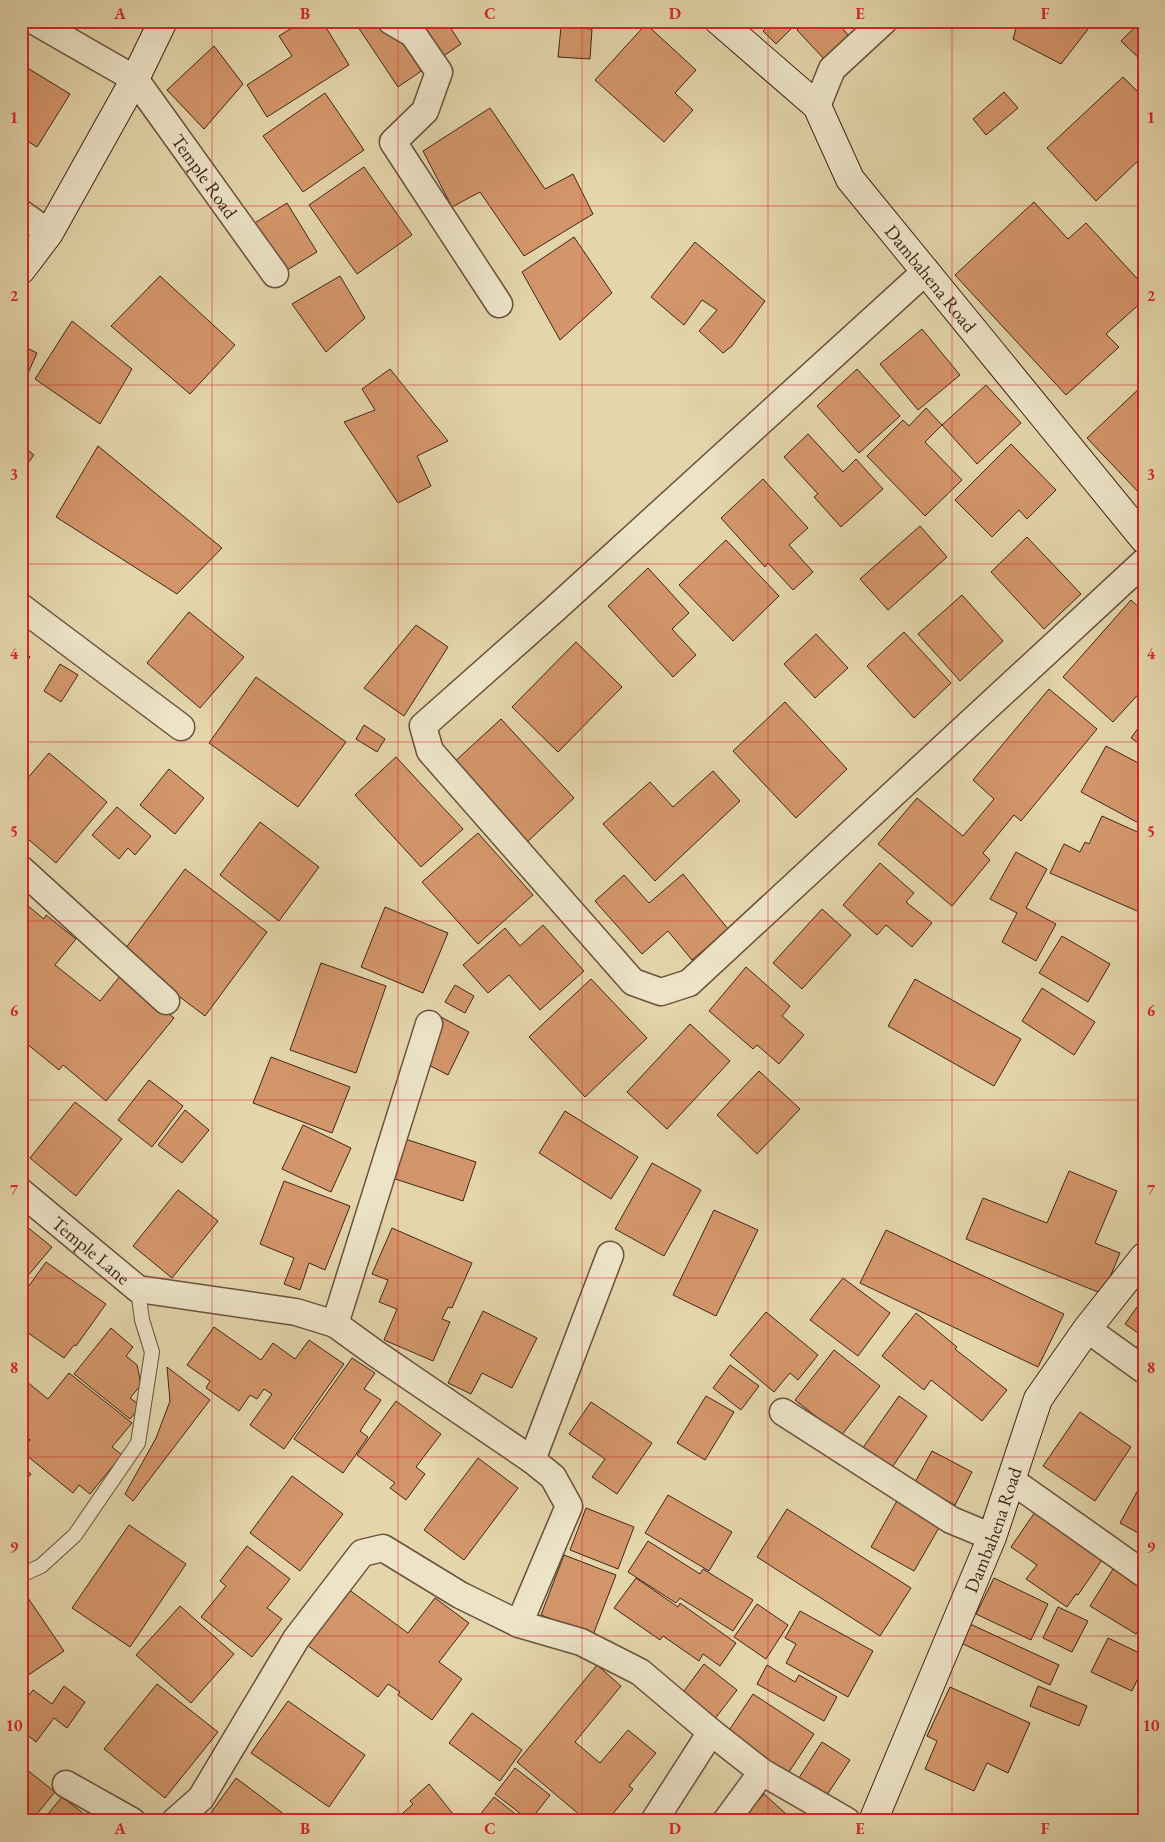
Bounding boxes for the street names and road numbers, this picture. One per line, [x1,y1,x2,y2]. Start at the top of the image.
street label: Temple Road [166,129,243,224]
street label: Dambahena Road [879,219,982,338]
street label: Temple Lane [46,1211,135,1290]
street label: Dambahena Road [958,1463,1028,1596]

